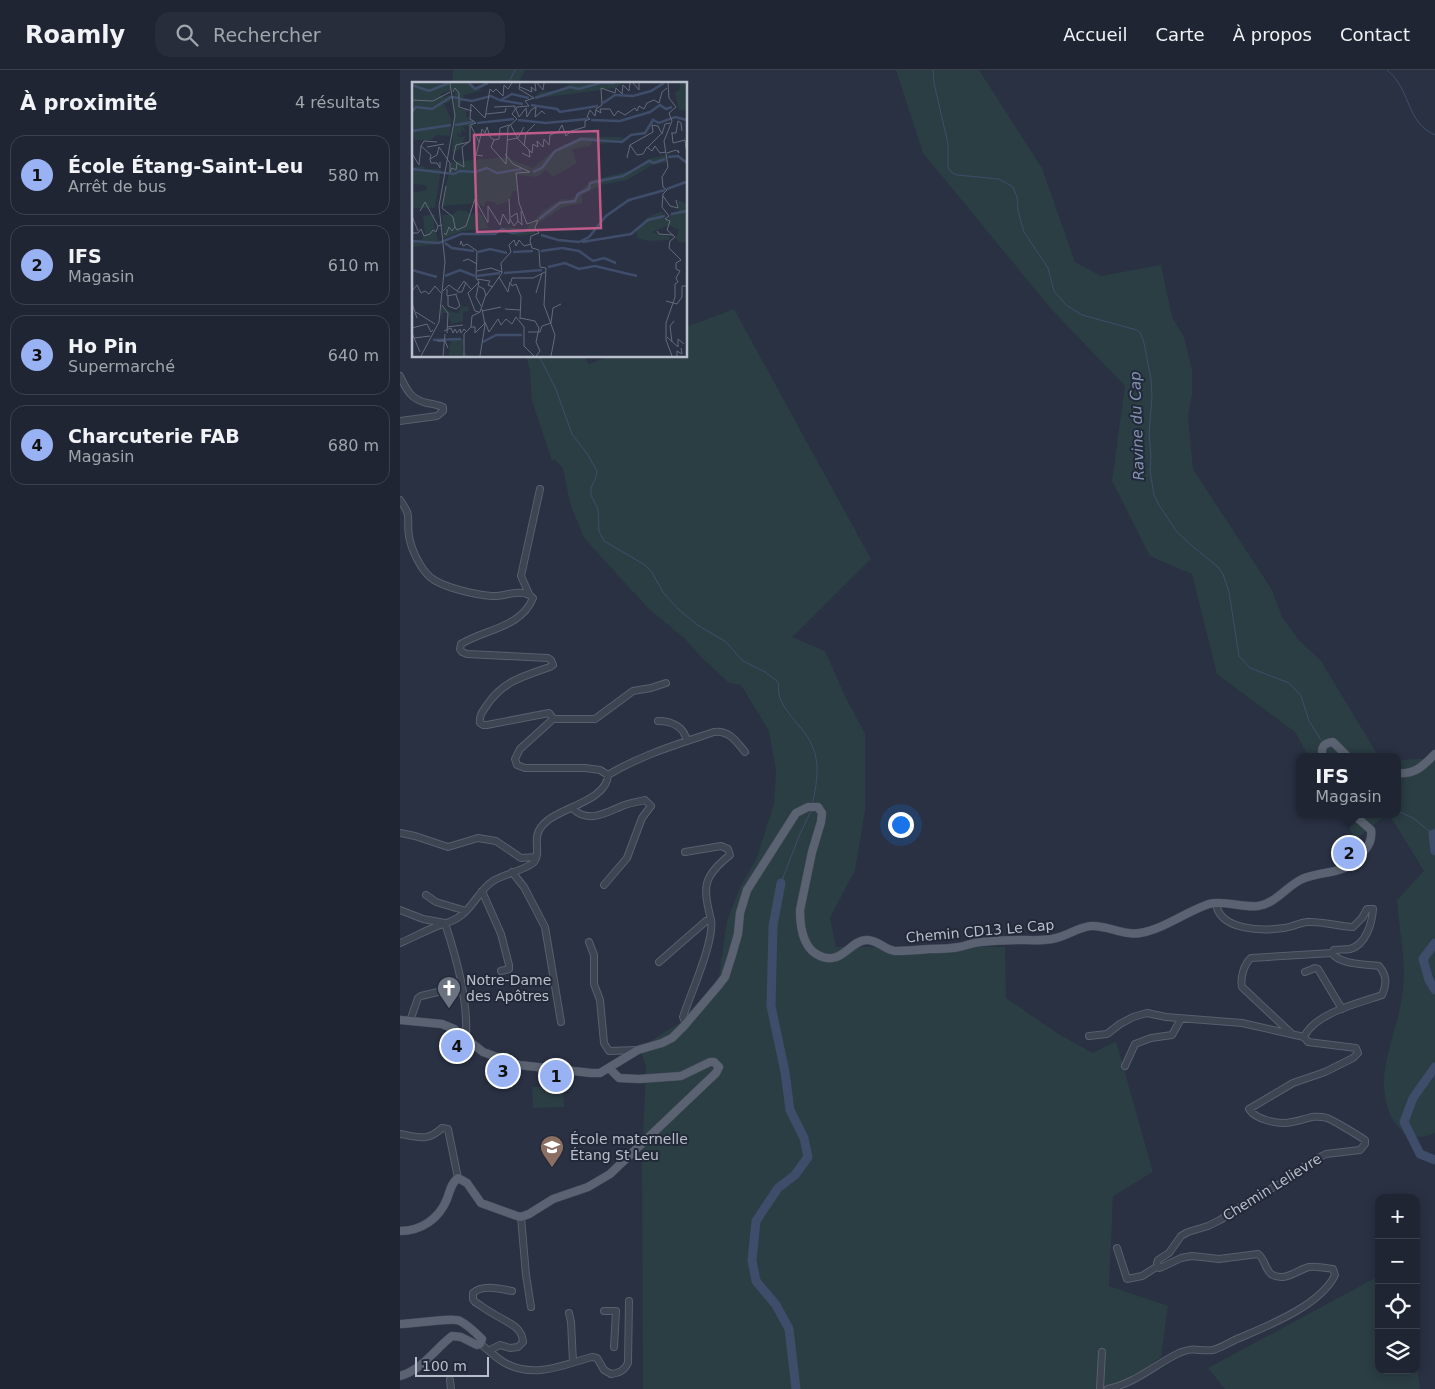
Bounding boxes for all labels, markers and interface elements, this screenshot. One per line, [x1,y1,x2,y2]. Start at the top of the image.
search box [155,12,505,57]
text: Roamly [25,21,125,49]
icon: search [173,21,201,49]
text: Rechercher [213,24,321,46]
text: Accueil [1063,24,1128,45]
text: Carte [1156,24,1205,45]
text: À propos [1233,24,1312,45]
text: Contact [1340,24,1410,45]
inset map [412,82,688,358]
text: À proximité [20,91,157,115]
text: 4 résultats [295,93,380,112]
text: École Étang-Saint-Leu [68,155,303,177]
text: 1 [31,166,43,185]
text: 580 m [328,166,379,185]
text: Arrêt de bus [68,177,166,196]
text: IFS [68,245,102,267]
text: 2 [31,256,43,275]
text: 610 m [328,256,379,275]
text: Magasin [68,267,135,286]
text: Ho Pin [68,335,138,357]
text: 3 [31,346,43,365]
text: 640 m [328,346,379,365]
text: Supermarché [68,357,175,376]
water label: Ravine du Cap [1126,371,1148,481]
text: Charcuterie FAB [68,425,240,447]
text: 4 [31,436,43,455]
text: 680 m [328,436,379,455]
text: Magasin [68,447,135,466]
popup [1296,753,1401,818]
text: IFS [1315,765,1349,787]
text: Magasin [1315,787,1382,806]
your location [888,812,914,838]
pin: 2 [1333,834,1365,872]
street label: Chemin CD13 Le Cap [905,917,1055,945]
place label: Notre-Dame des Apôtres [466,972,551,1004]
church icon: Notre-Dame des Apôtres [436,975,462,1009]
pin: 4 [441,1027,473,1065]
pin: 3 [487,1052,519,1090]
pin: 1 [540,1057,572,1095]
place label: École maternelle Étang St Leu [570,1131,688,1163]
school or university icon: École maternelle Étang St Leu [539,1134,565,1168]
street label: Chemin Lelievre [1220,1150,1324,1224]
map controls [1375,1194,1420,1374]
button: + [1375,1194,1420,1239]
button: − [1375,1239,1420,1284]
button: locate [1375,1284,1420,1329]
button: layers [1375,1329,1420,1374]
scale bar [415,1354,489,1377]
text: 100 m [422,1358,467,1374]

